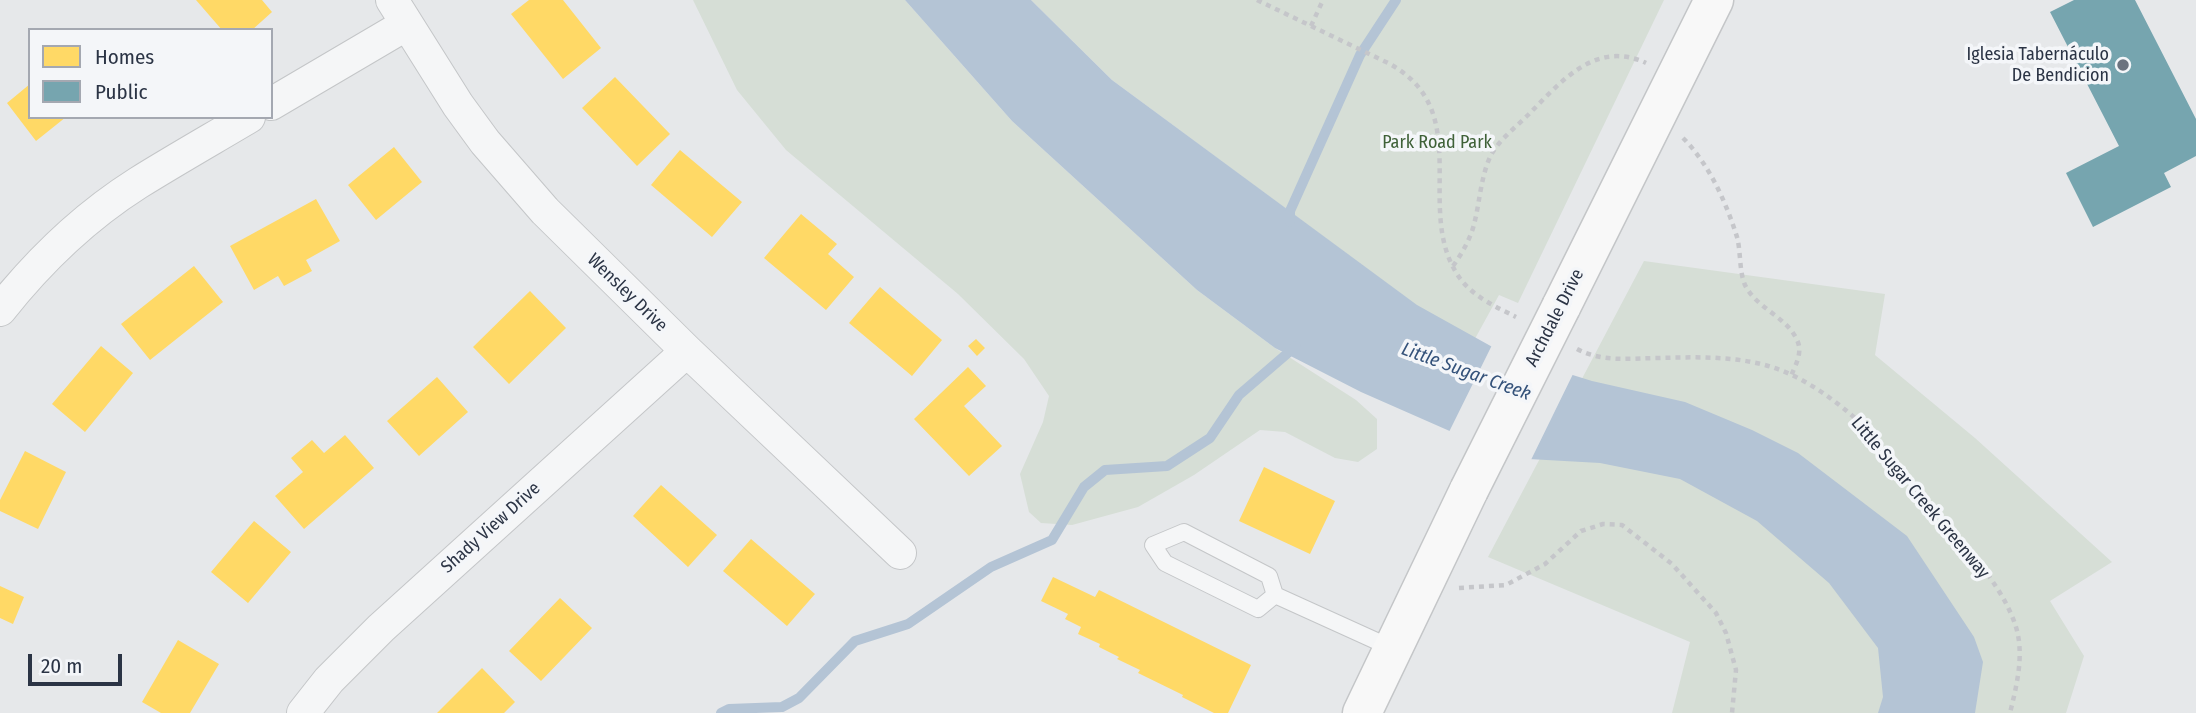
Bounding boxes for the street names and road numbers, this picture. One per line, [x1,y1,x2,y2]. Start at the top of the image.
street label: Wensley Drive [582,249,672,337]
street label: Archdale Drive [1521,266,1589,370]
street label: Little Sugar Creek Greenway [1846,413,1994,583]
street label: Shady View Drive [437,478,545,578]

